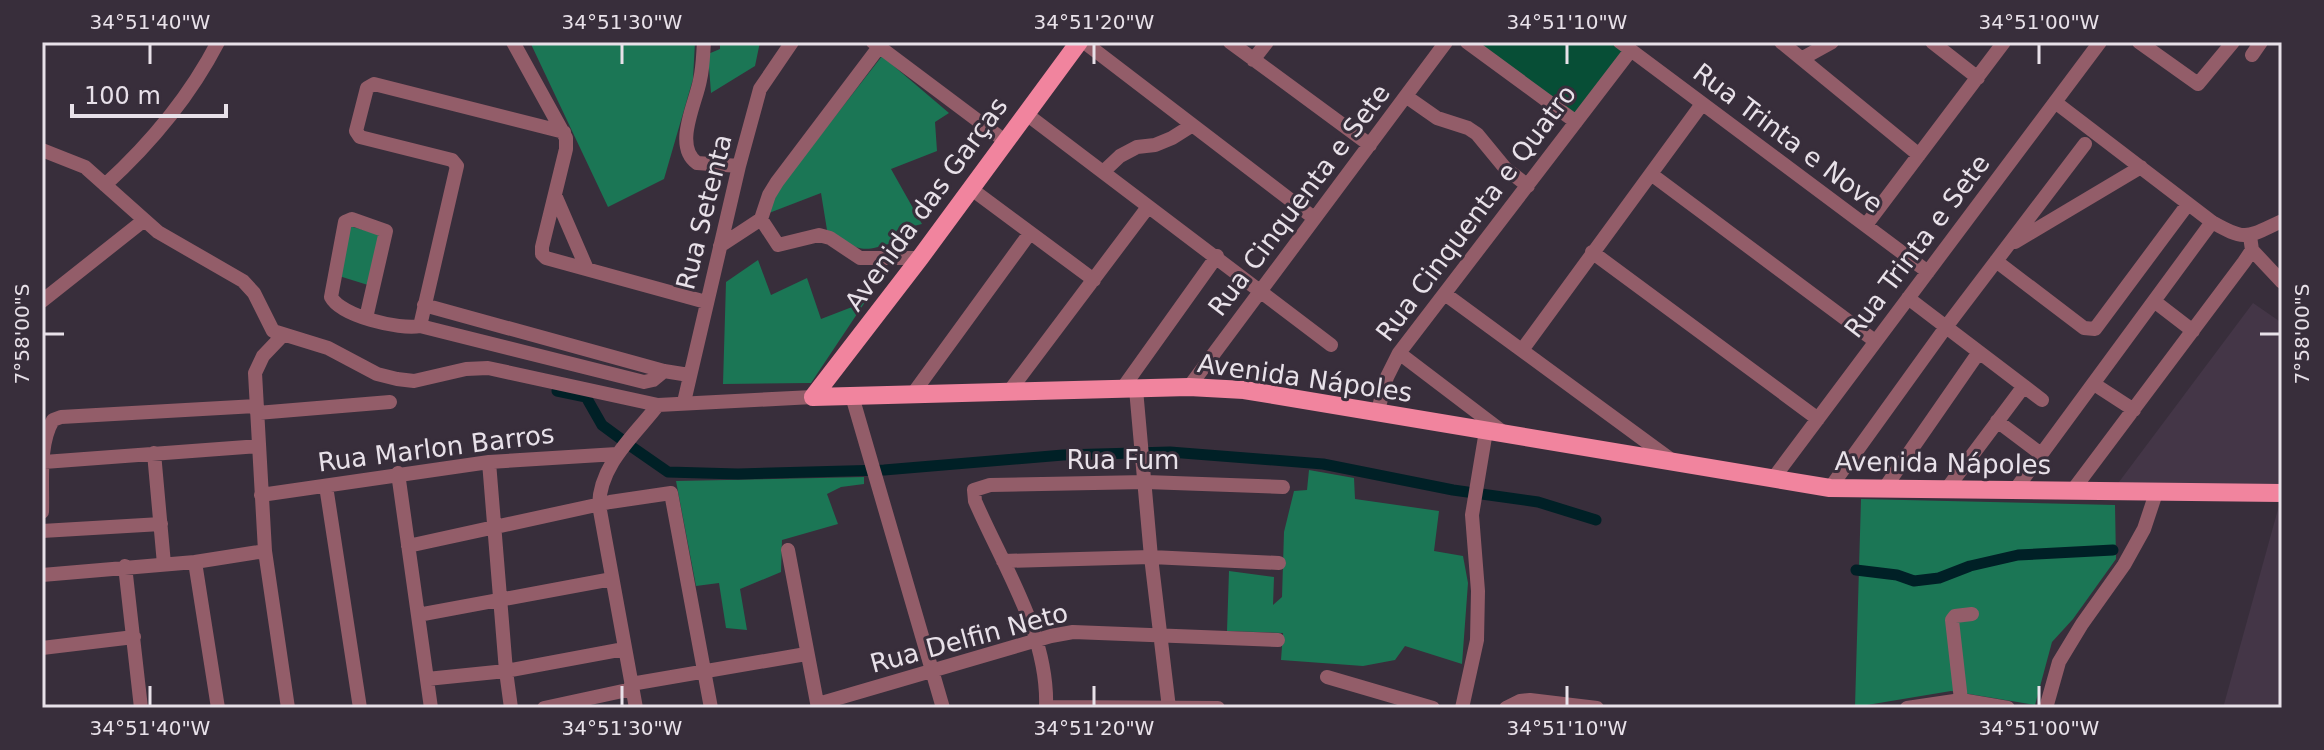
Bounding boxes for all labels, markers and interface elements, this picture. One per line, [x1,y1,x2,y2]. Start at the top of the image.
text: 34°51'40"W [90,10,211,34]
text: 34°51'30"W [562,10,683,34]
text: 34°51'20"W [1034,10,1155,34]
text: 34°51'10"W [1507,10,1628,34]
text: 34°51'00"W [1979,10,2100,34]
street label: Rua Trinta e Nove [1687,57,1889,219]
scale bar [72,68,226,118]
street label: Rua Cinquenta e Sete [1202,78,1396,322]
street label: Rua Cinquenta e Quatro [1370,79,1582,347]
text: 100 m [84,82,161,110]
street label: Avenida das Garças [839,92,1013,316]
street label: Rua Setenta [670,131,738,293]
street label: Rua Trinta e Sete [1838,149,1996,343]
text: 7°58'00"S [10,283,34,385]
text: 7°58'00"S [2290,283,2314,385]
street label: Avenida Nápoles [1196,348,1414,408]
street label: Rua Marlon Barros [316,419,556,477]
street label: Rua Fum [1067,445,1179,475]
street label: Avenida Nápoles [1834,446,2052,480]
street label: Rua Delfin Neto [867,597,1071,679]
text: 34°51'40"W [90,716,211,740]
text: 34°51'30"W [562,716,683,740]
text: 34°51'20"W [1034,716,1155,740]
text: 34°51'10"W [1507,716,1628,740]
text: 34°51'00"W [1979,716,2100,740]

